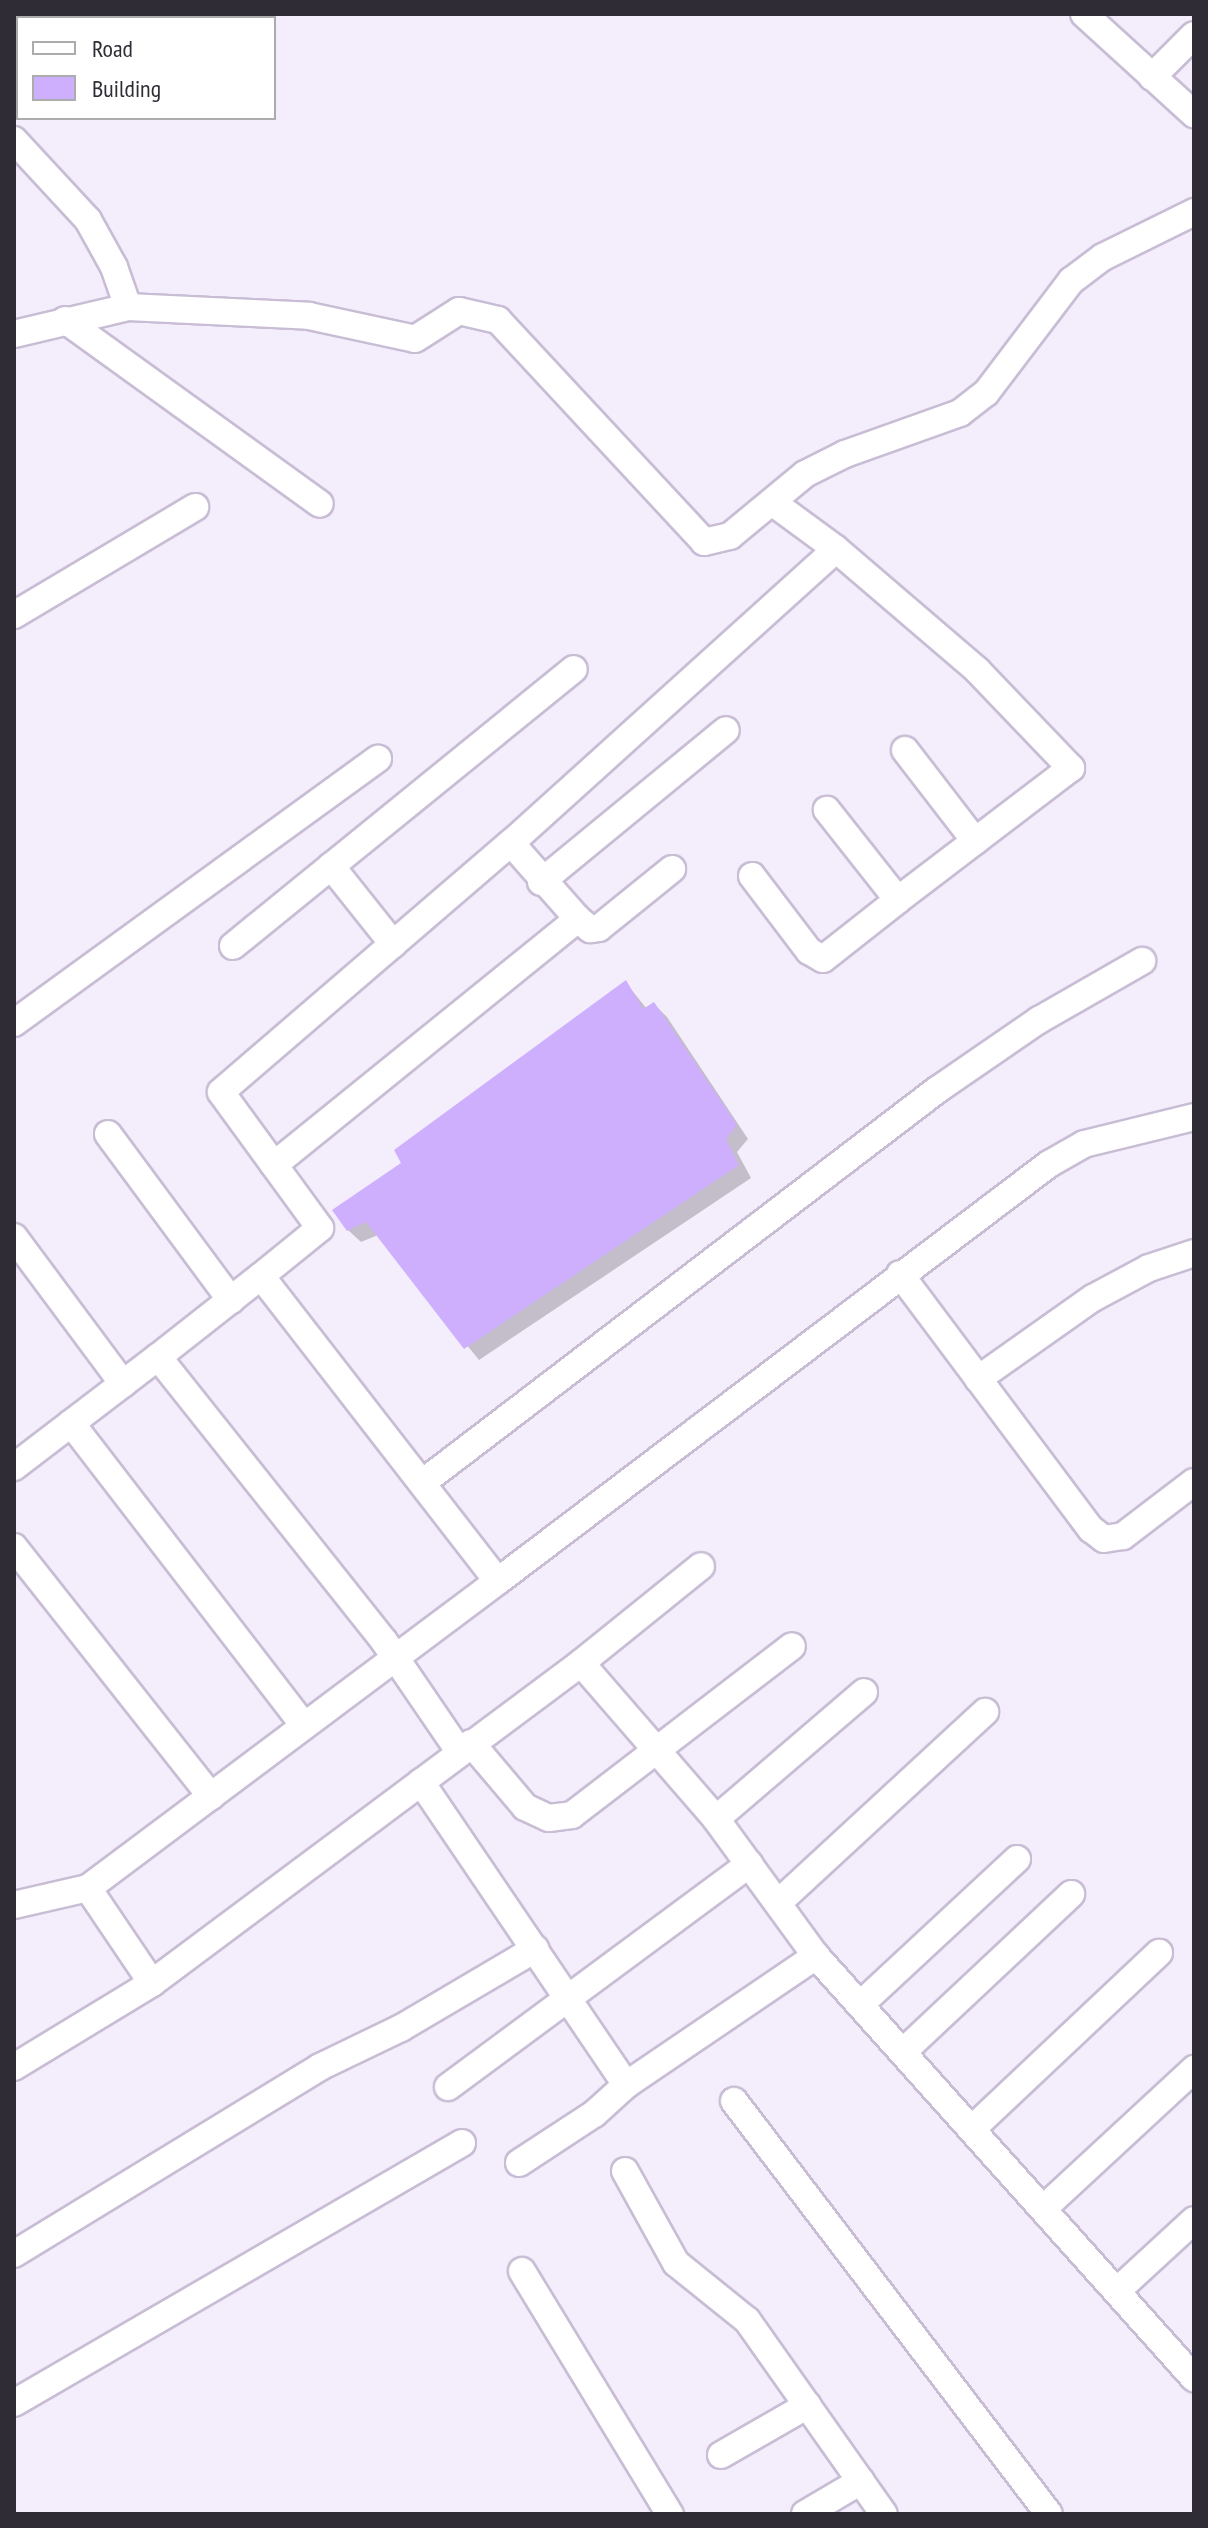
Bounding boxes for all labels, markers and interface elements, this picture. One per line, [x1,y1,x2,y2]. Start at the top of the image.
legend [16,16,276,120]
text: Road [92,33,133,64]
text: Building [92,73,161,104]

